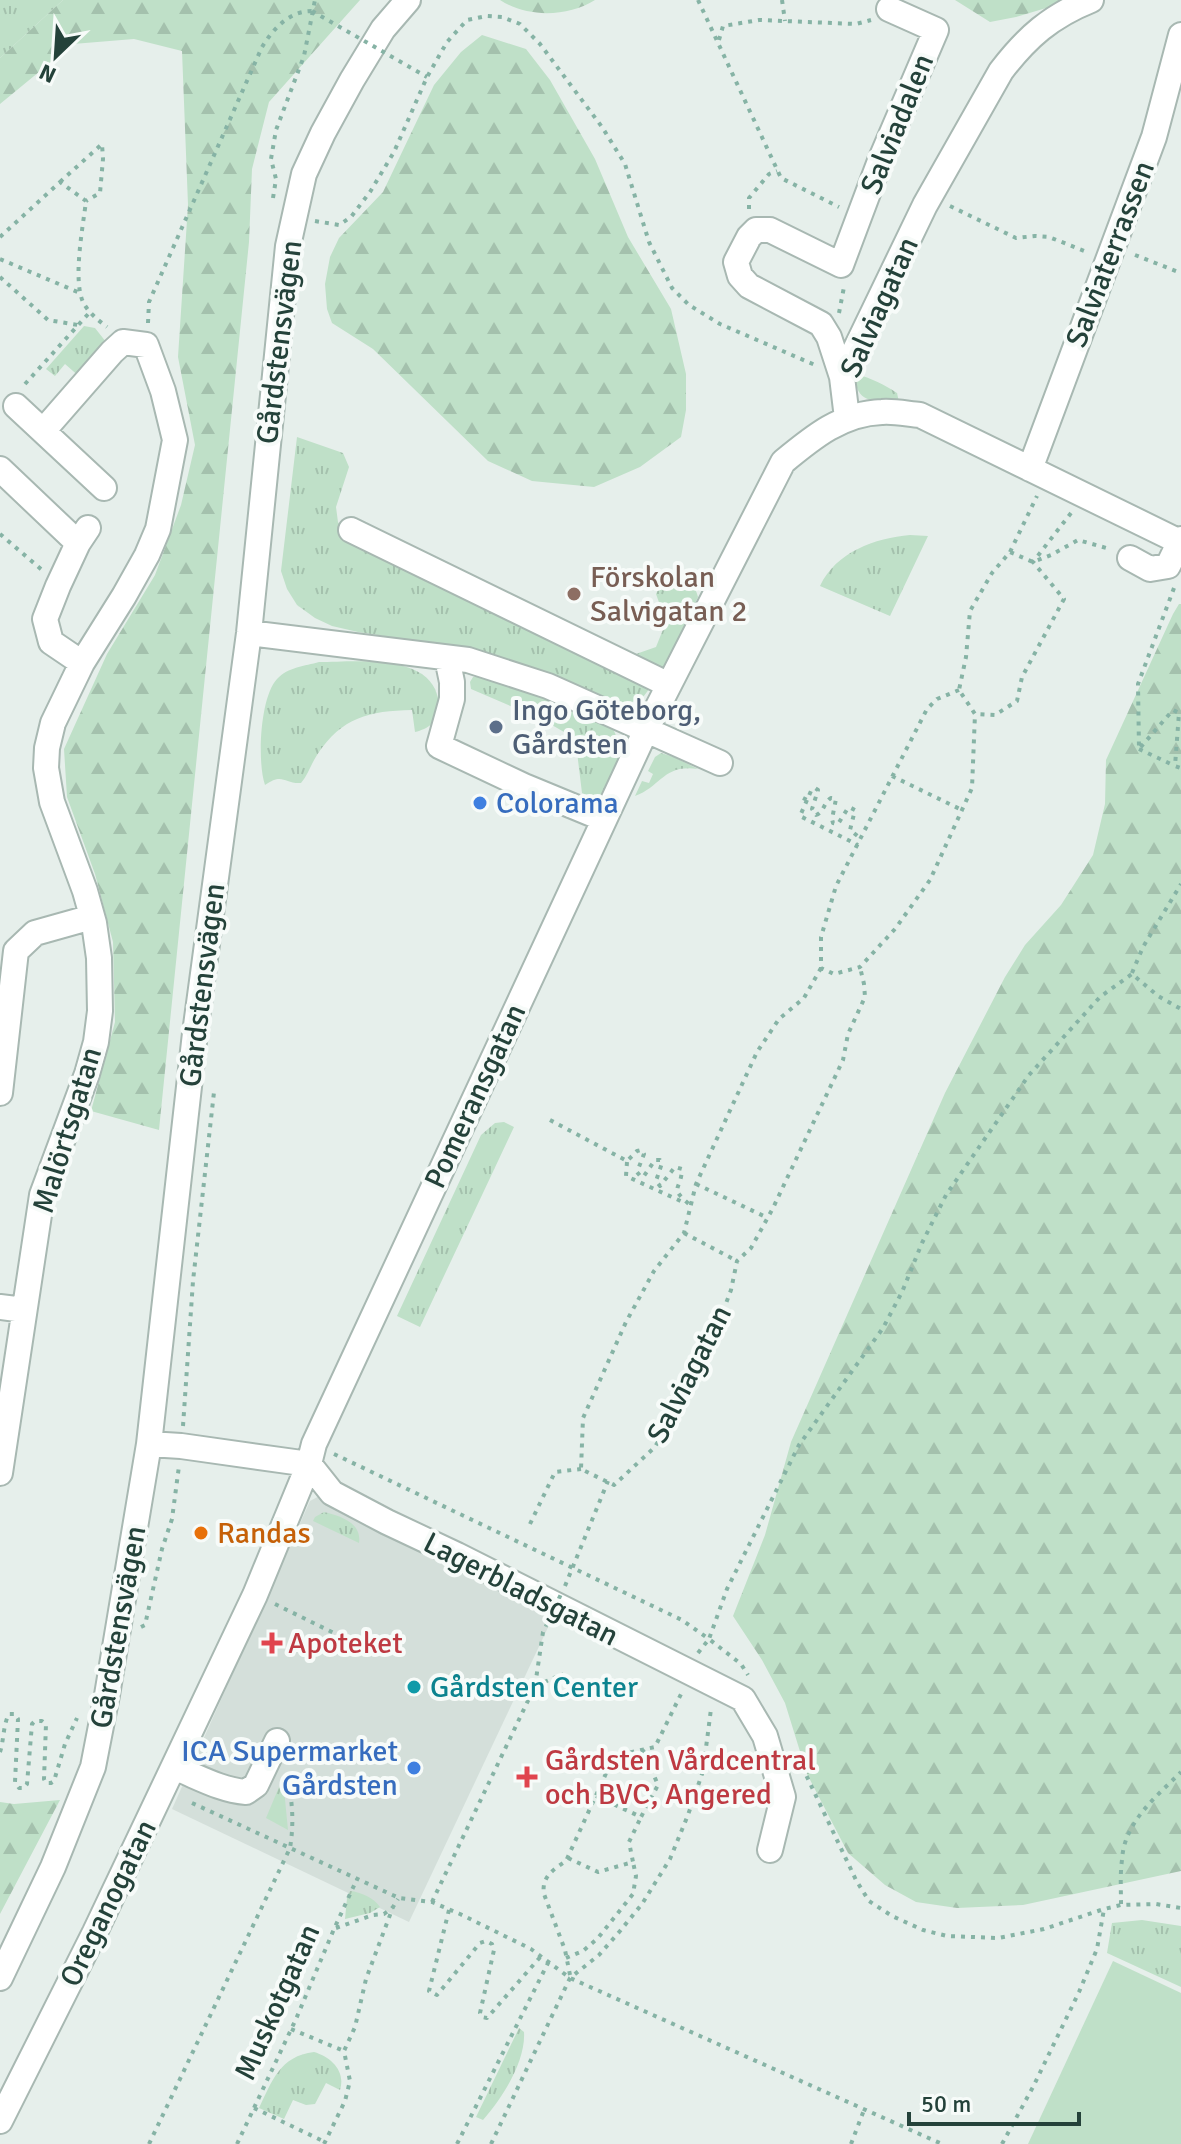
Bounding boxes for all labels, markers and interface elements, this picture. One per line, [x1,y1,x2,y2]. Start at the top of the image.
north arrow [16,16,96,96]
street label: Salviadalen [853,49,942,200]
text: N [35,58,60,89]
street label: Salviaterrassen [1058,156,1163,353]
street label: Salviagatan [832,231,927,383]
street label: Gårdstensvägen [249,238,310,446]
place label: Förskolan Salvigatan 2 [590,559,747,630]
marker: Förskolan Salvigatan 2 [565,585,583,603]
place label: Ingo Göteborg, Gårdsten [512,692,701,763]
marker: Ingo Göteborg, Gårdsten [487,718,505,736]
place label: Colorama [496,785,619,822]
marker: Colorama [471,794,489,812]
street label: Gårdstensvägen [172,881,233,1089]
street label: Pomeransgatan [417,998,534,1194]
street label: Malörtsgatan [25,1043,110,1218]
street label: Salviagatan [639,1299,740,1449]
place label: Randas [217,1515,311,1552]
street label: Gårdstensvägen [82,1523,155,1731]
marker: Randas [192,1524,210,1542]
street label: Lagerbladsgatan [417,1524,624,1654]
place label: Apoteket [288,1625,403,1662]
marker: Apoteket [263,1634,281,1652]
place label: Gårdsten Center [430,1669,638,1706]
marker: Gårdsten Center [405,1678,423,1696]
place label: ICA Supermarket Gårdsten [181,1733,398,1804]
place label: Gårdsten Vårdcentral och BVC, Angered [545,1742,816,1813]
marker: ICA Supermarket Gårdsten [405,1759,423,1777]
marker: Gårdsten Vårdcentral och BVC, Angered [516,1766,538,1788]
street label: Oreganogatan [52,1814,165,1993]
street label: Muskotgatan [227,1919,328,2086]
scale bar [909,2076,1079,2126]
text: 50 m [921,2089,971,2119]

